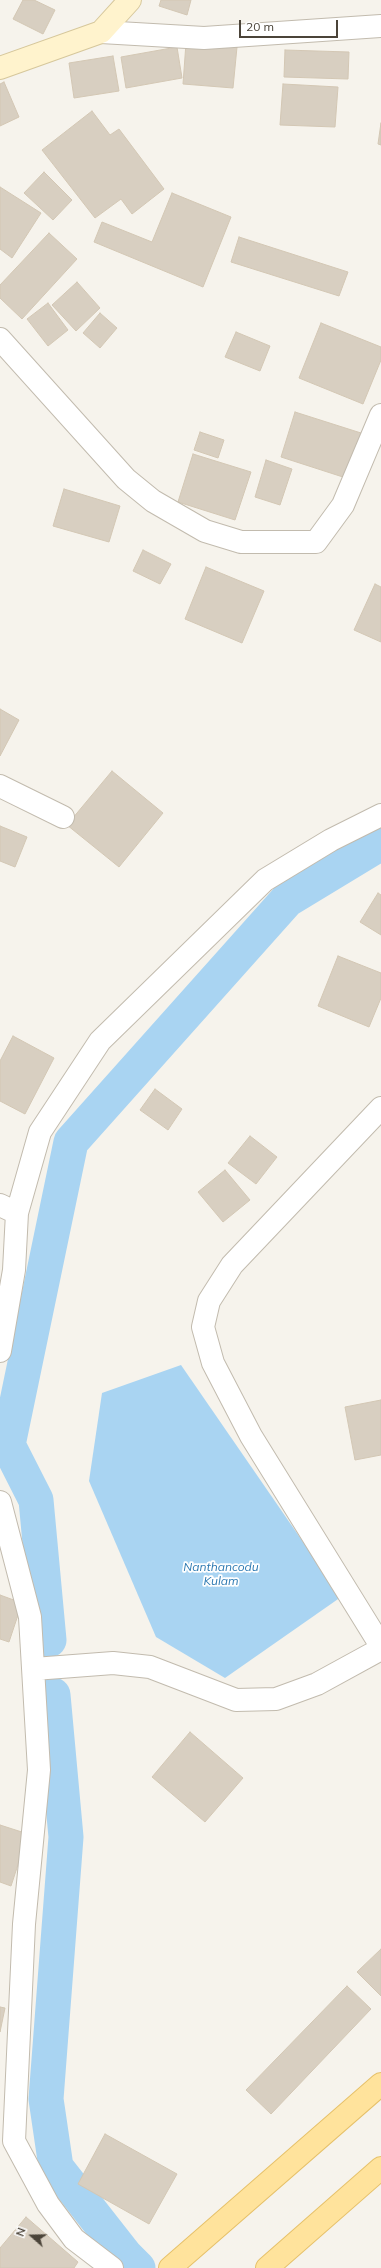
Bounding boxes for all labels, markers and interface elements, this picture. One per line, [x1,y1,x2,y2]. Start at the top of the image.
scale bar [241,12,340,38]
text: 20 m [246,19,274,34]
water label: Nanthancodu Kulam [183,1560,259,1588]
north arrow [12,2216,52,2256]
text: N [13,2226,29,2238]

